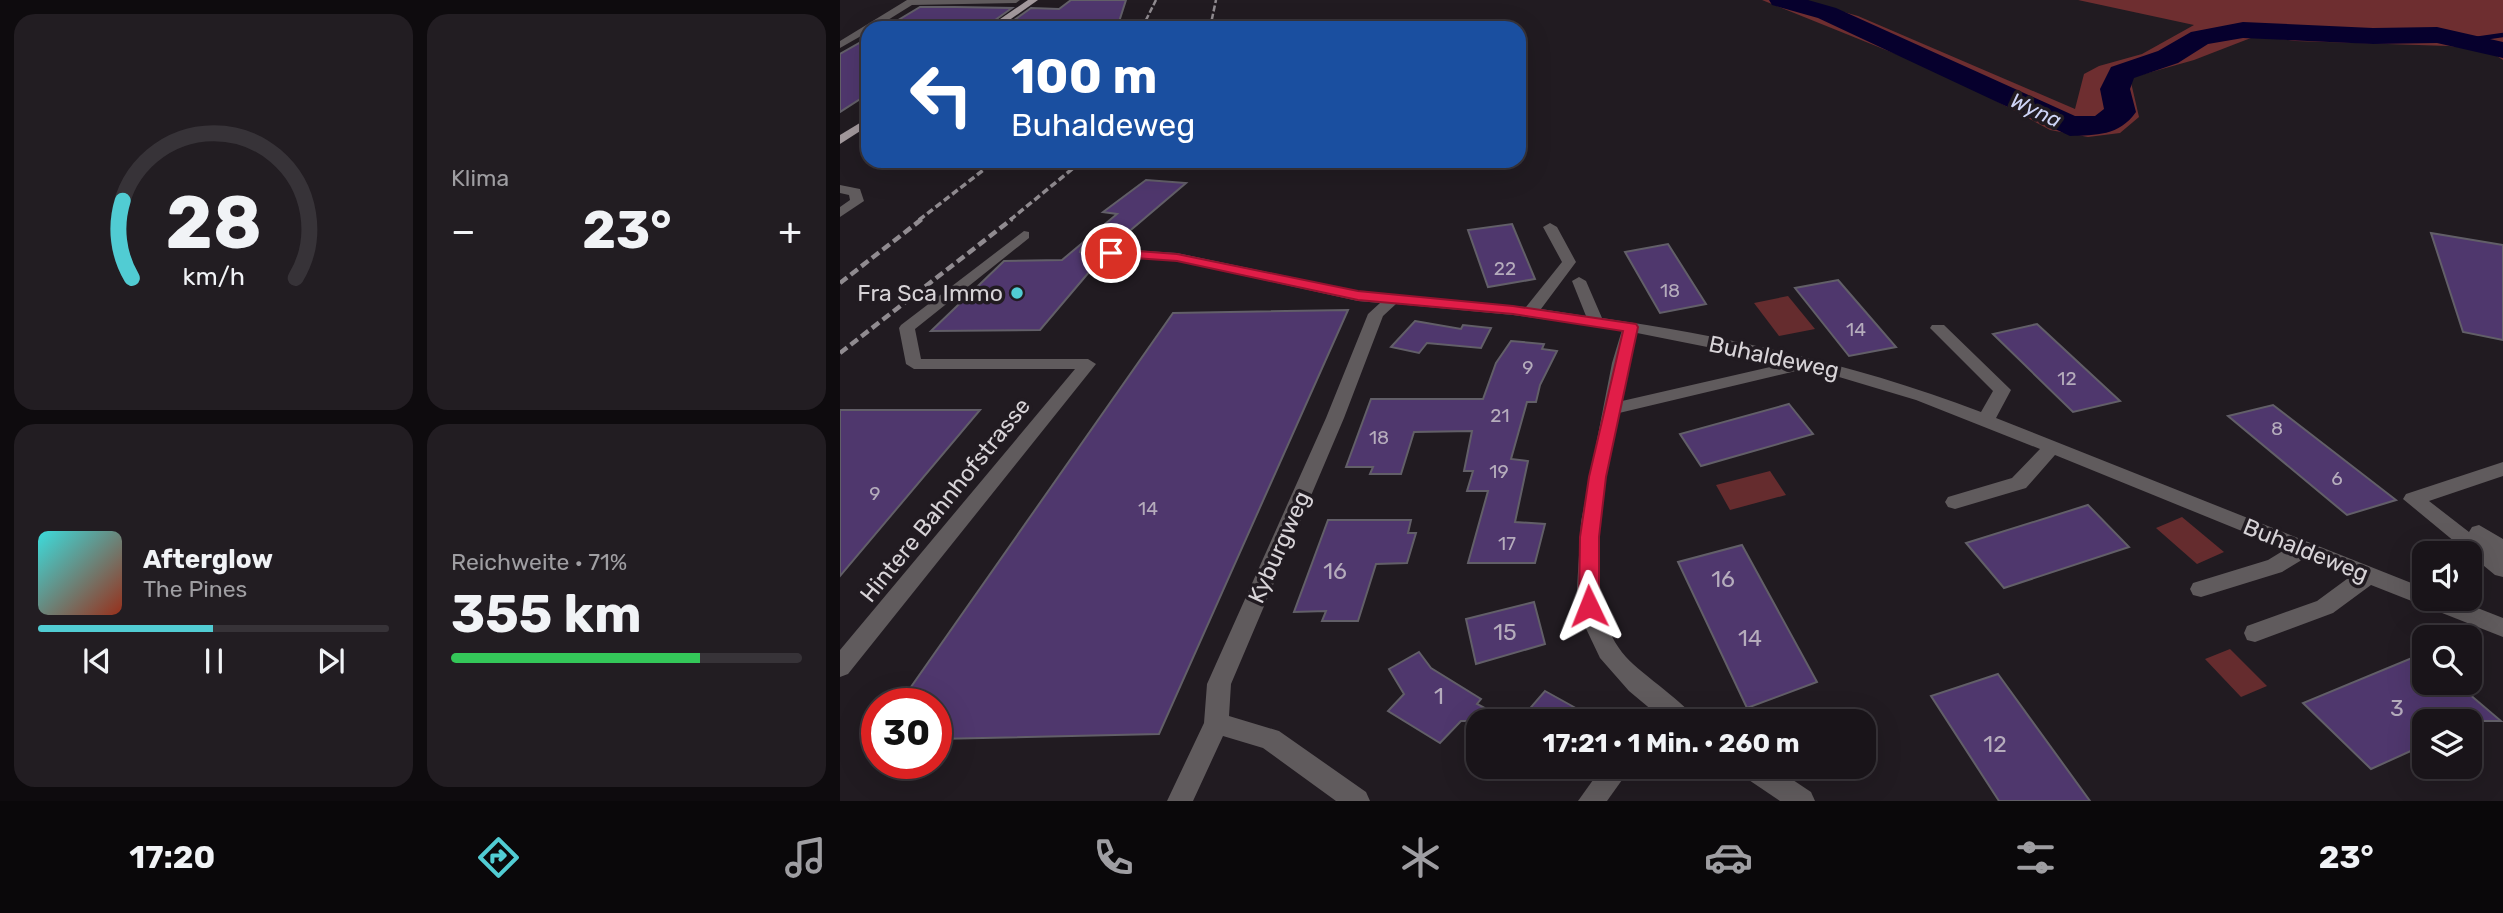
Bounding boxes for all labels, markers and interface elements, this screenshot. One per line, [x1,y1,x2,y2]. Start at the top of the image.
text: 100 m [1011,47,1157,105]
icon: left [896,49,987,140]
water label: Wyna [2007,87,2065,133]
text: Buhaldeweg [1011,106,1195,144]
text: Klima [451,164,509,192]
text: 28 [165,180,262,266]
text: 23° [582,199,672,261]
text: − [451,208,476,254]
text: + [778,208,802,254]
pin [1081,223,1141,283]
icon: arrive [1092,234,1130,272]
house number: 22 [1494,257,1516,280]
text: km/h [182,262,245,291]
place label: Fra Sca Immo [857,279,1003,307]
house number: 18 [1660,279,1680,302]
marker: Fra Sca Immo [1009,285,1025,301]
house number: 14 [1846,318,1866,341]
street label: Buhaldeweg [1706,330,1842,384]
house number: 9 [1522,356,1534,379]
house number: 12 [2057,367,2077,390]
street label: Hintere Bahnhofstrasse [854,392,1036,608]
house number: 21 [1490,404,1510,427]
house number: 8 [2271,417,2283,440]
house number: 18 [1369,426,1389,449]
house number: 19 [1489,460,1509,483]
house number: 6 [2331,467,2343,490]
house number: 9 [869,482,881,505]
street label: Kyburgweg [1242,487,1316,607]
house number: 14 [1138,497,1158,520]
street label: Buhaldeweg [2239,512,2373,588]
house number: 17 [1498,532,1516,555]
map controls [2412,541,2482,779]
button: sound [2412,541,2482,611]
text: Afterglow [143,544,273,575]
text: Reichweite · 71% [451,548,627,576]
house number: 16 [1323,557,1347,585]
house number: 16 [1711,565,1735,593]
position arrow [1552,569,1626,643]
text: The Pines [143,575,247,603]
text: 355 km [451,583,642,645]
house number: 15 [1493,618,1517,646]
house number: 14 [1738,624,1762,652]
button: search [2412,625,2482,695]
icon: previous [78,642,116,680]
icon: pause [195,642,233,680]
icon: next [312,642,350,680]
house number: 1 [1434,682,1444,710]
speed limit sign: 30 [861,688,952,779]
house number: 3 [2390,694,2404,722]
button: layers [2412,709,2482,779]
text: 17:21 · 1 Min. · 260 m [1543,728,1799,759]
house number: 12 [1983,730,2007,758]
icon: directions [474,833,523,882]
icon: music [781,833,830,882]
icon: phone [1089,833,1138,882]
icon: climate [1396,833,1445,882]
icon: car [1704,833,1753,882]
icon: filters [2011,833,2060,882]
text: 17:20 [129,838,215,876]
text: 23° [2319,838,2374,876]

